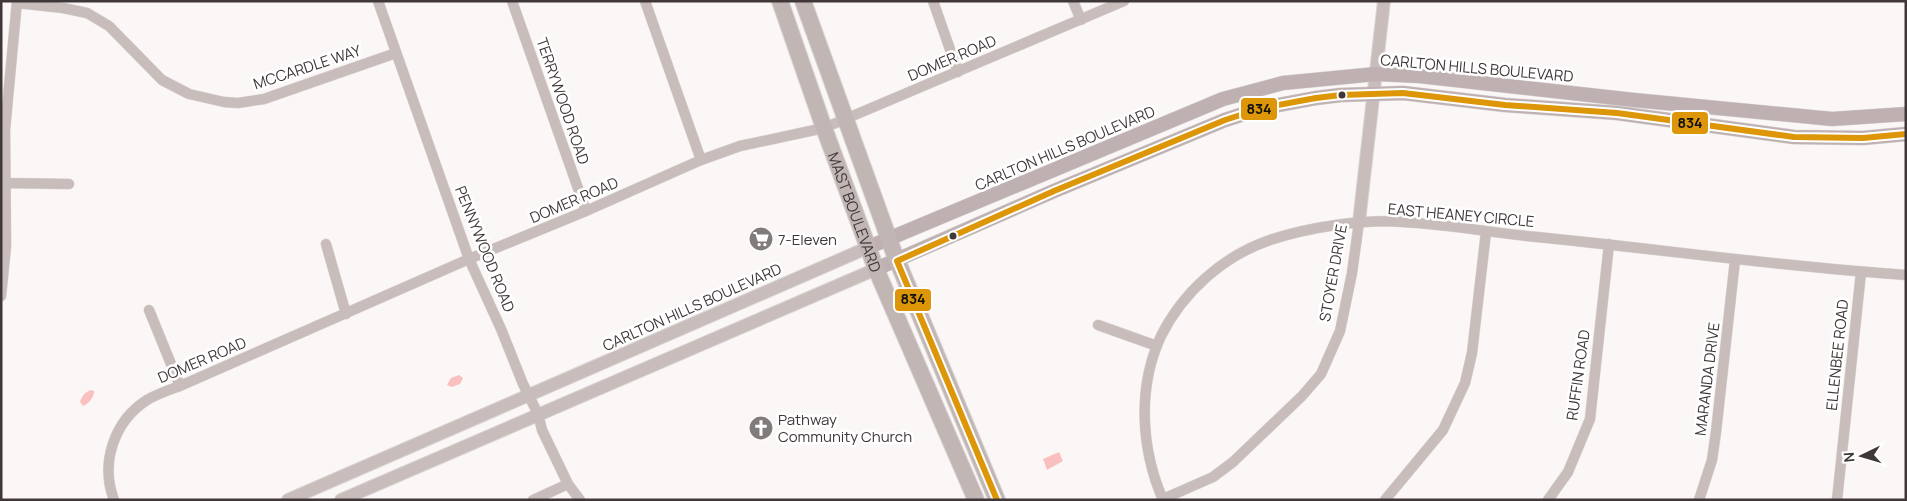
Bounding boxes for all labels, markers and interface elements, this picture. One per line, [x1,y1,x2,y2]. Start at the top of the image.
street label: DOMER ROAD [905,30,999,86]
street label: TERRYWOOD ROAD [531,35,595,167]
street label: MCCARDLE WAY [251,40,364,94]
street label: CARLTON HILLS BOULEVARD [1380,49,1574,87]
unlabelled marker [1337,90,1347,100]
line badge: 834 [1240,97,1278,121]
text: 834 [1246,99,1272,118]
street label: CARLTON HILLS BOULEVARD [972,100,1158,196]
line badge: 834 [1671,111,1709,135]
text: 834 [1677,113,1703,132]
street label: MAST BOULEVARD [823,149,887,275]
street label: DOMER ROAD [527,172,621,228]
street label: PENNYWOOD ROAD [450,183,520,315]
street label: EAST HEANEY CIRCLE [1387,198,1535,232]
street label: STOYER DRIVE [1314,223,1352,323]
supermarket icon: 7-Eleven [748,226,774,252]
place label: 7-Eleven [778,229,837,250]
unlabelled marker [948,231,958,241]
street label: CARLTON HILLS BOULEVARD [599,258,785,356]
line badge: 834 [894,288,932,312]
text: 834 [900,289,926,308]
street label: ELLENBEE ROAD [1821,298,1853,412]
street label: MARANDA DRIVE [1690,321,1724,437]
street label: RUFFIN ROAD [1561,328,1595,422]
street label: DOMER ROAD [155,332,249,388]
place label: Pathway Community Church [778,409,912,447]
church icon: Pathway Community Church [748,415,774,441]
north arrow [1837,431,1887,481]
text: N [1839,451,1858,463]

